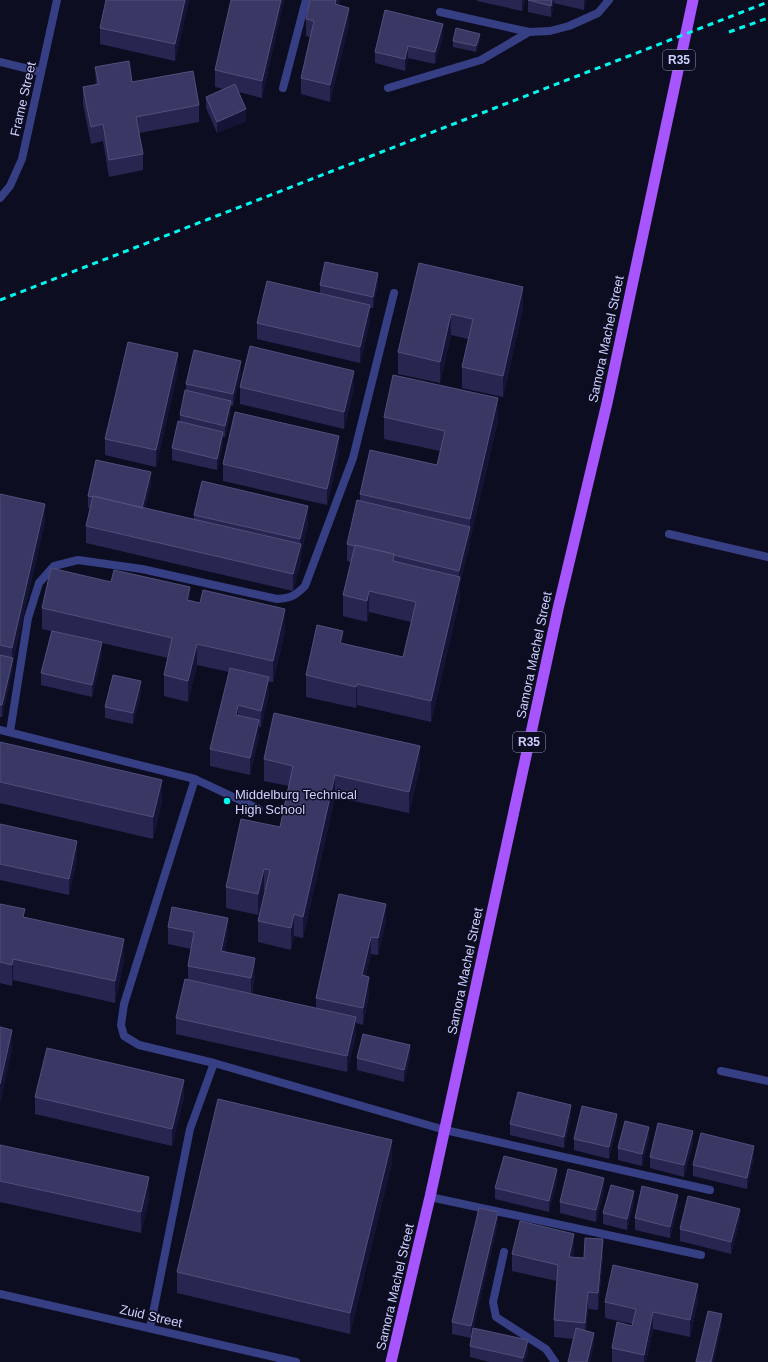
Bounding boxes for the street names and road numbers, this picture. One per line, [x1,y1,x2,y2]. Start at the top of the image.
road number: R35 [663,50,695,70]
street label: Frame Street [7,60,39,138]
street label: Samora Machel Street [585,274,627,404]
street label: Samora Machel Street [513,590,555,720]
road number: R35 [513,732,545,752]
street label: Samora Machel Street [444,906,486,1036]
street label: Samora Machel Street [373,1222,417,1352]
street label: Zuid Street [118,1302,184,1331]

